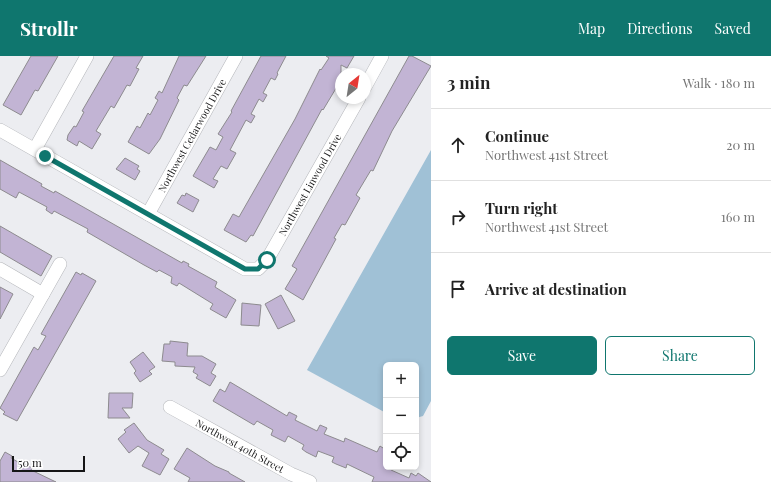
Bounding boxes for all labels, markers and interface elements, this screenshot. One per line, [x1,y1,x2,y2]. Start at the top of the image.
text: Strollr [20,15,78,41]
text: Map [578,19,605,38]
text: Directions [627,19,693,38]
text: Saved [715,19,751,38]
north arrow [335,68,371,104]
text: 3 min [447,71,490,93]
text: Walk · 180 m [683,74,755,91]
street label: Northwest Cedarwood Drive [155,76,229,195]
text: Continue [485,126,549,146]
street label: Northwest Linwood Drive [275,131,344,238]
icon: ahead [447,134,469,156]
text: 20 m [726,136,755,153]
text: Northwest 41st Street [485,146,608,163]
route end [36,147,54,165]
text: Turn right [485,198,558,218]
icon: right [447,206,469,228]
text: 160 m [721,208,755,225]
text: Northwest 41st Street [485,218,608,235]
route start [258,251,276,269]
icon: arrive [447,278,469,300]
text: Arrive at destination [485,279,627,299]
button: Save [447,336,597,375]
button: Share [605,336,755,375]
map controls [383,362,419,470]
button: + [383,362,419,398]
button: − [383,398,419,434]
street label: Northwest 40th Street [193,416,287,476]
button: locate [383,434,419,470]
scale bar [12,454,85,473]
text: 50 m [18,455,42,470]

